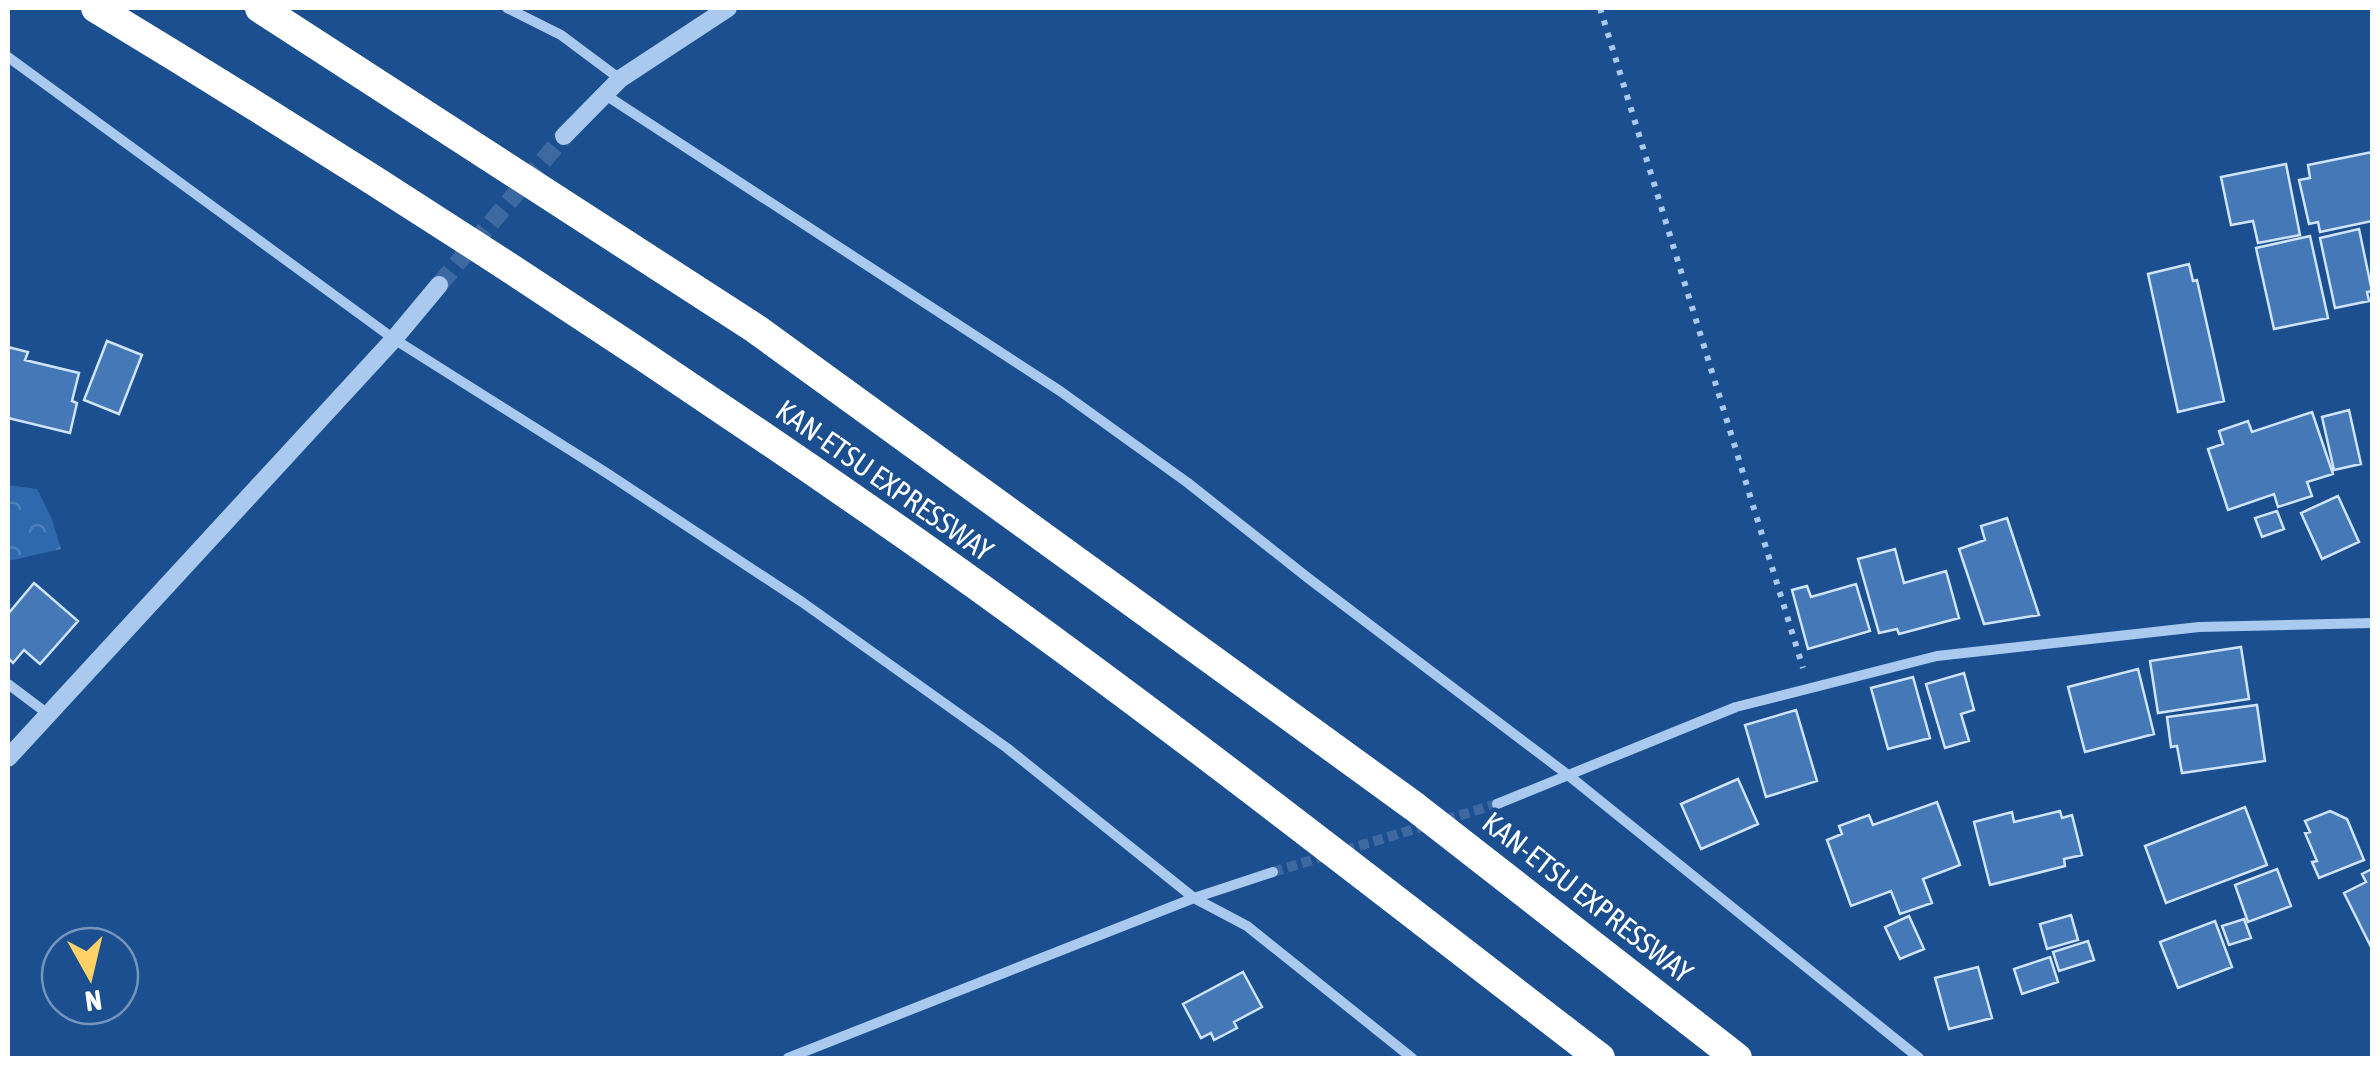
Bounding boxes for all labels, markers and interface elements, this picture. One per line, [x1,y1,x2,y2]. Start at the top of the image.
street label: KAN-ETSU EXPRESSWAY [770,392,1000,568]
street label: KAN-ETSU EXPRESSWAY [1476,805,1700,990]
north arrow [40,926,140,1026]
text: N [83,984,104,1018]

